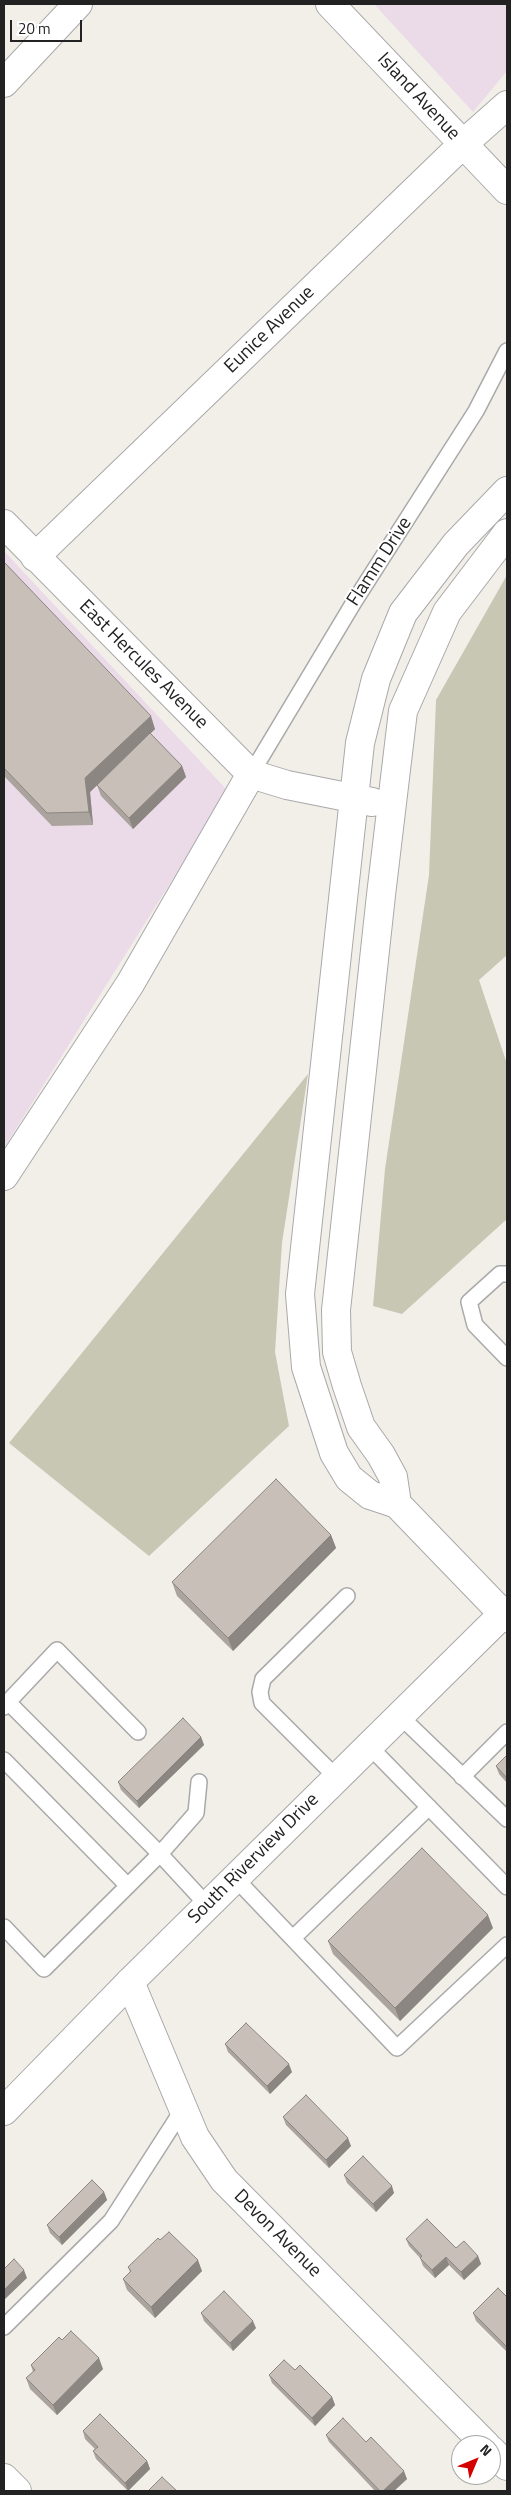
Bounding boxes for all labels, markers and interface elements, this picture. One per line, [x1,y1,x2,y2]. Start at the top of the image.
scale bar [12,10,85,42]
text: 20 m [18,17,51,40]
street label: Island Avenue [372,49,464,145]
street label: Eunice Avenue [220,281,320,379]
street label: Flamm Drive [343,513,417,611]
street label: East Hercules Avenue [74,596,212,734]
street label: South Riverview Drive [184,1789,324,1929]
street label: Devon Avenue [228,2185,326,2283]
north arrow [451,2435,501,2485]
text: N [475,2439,497,2461]

